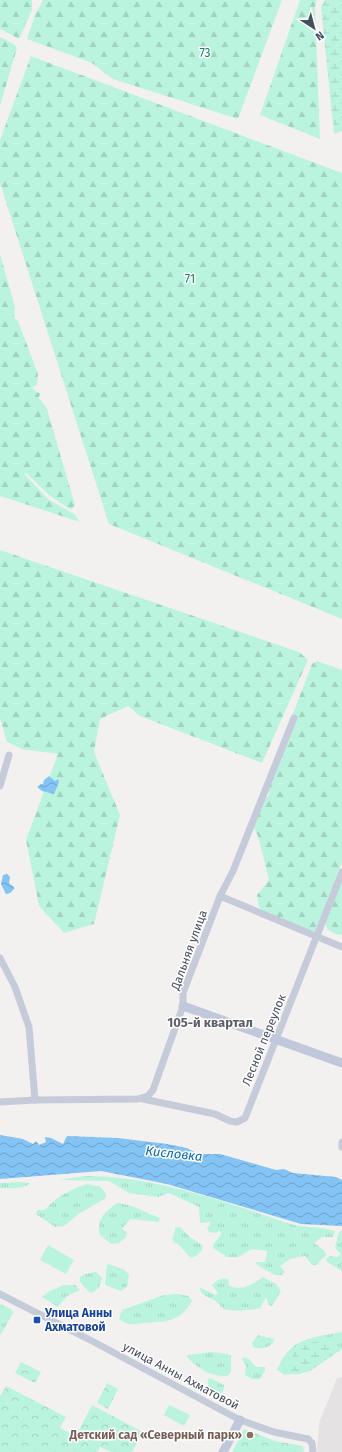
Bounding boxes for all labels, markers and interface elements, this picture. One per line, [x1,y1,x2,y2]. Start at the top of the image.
north arrow [294,8,334,48]
text: N [313,28,326,43]
park label: 73 [199,46,211,60]
park label: 71 [185,272,195,286]
street label: Дальняя улица [168,908,210,993]
street label: Лесной переулок [239,991,289,1088]
district label: 105-й квартал [167,1015,253,1030]
water label: Кисловка [145,1143,203,1164]
place label: Улица Анны Ахматовой [44,1306,112,1334]
marker: Улица Анны Ахматовой [32,1315,42,1325]
street label: улица Анны Ахматовой [120,1339,242,1413]
place label: Детский сад «Северный парк» [69,1428,242,1442]
marker: Детский сад «Северный парк» [245,1430,255,1440]

